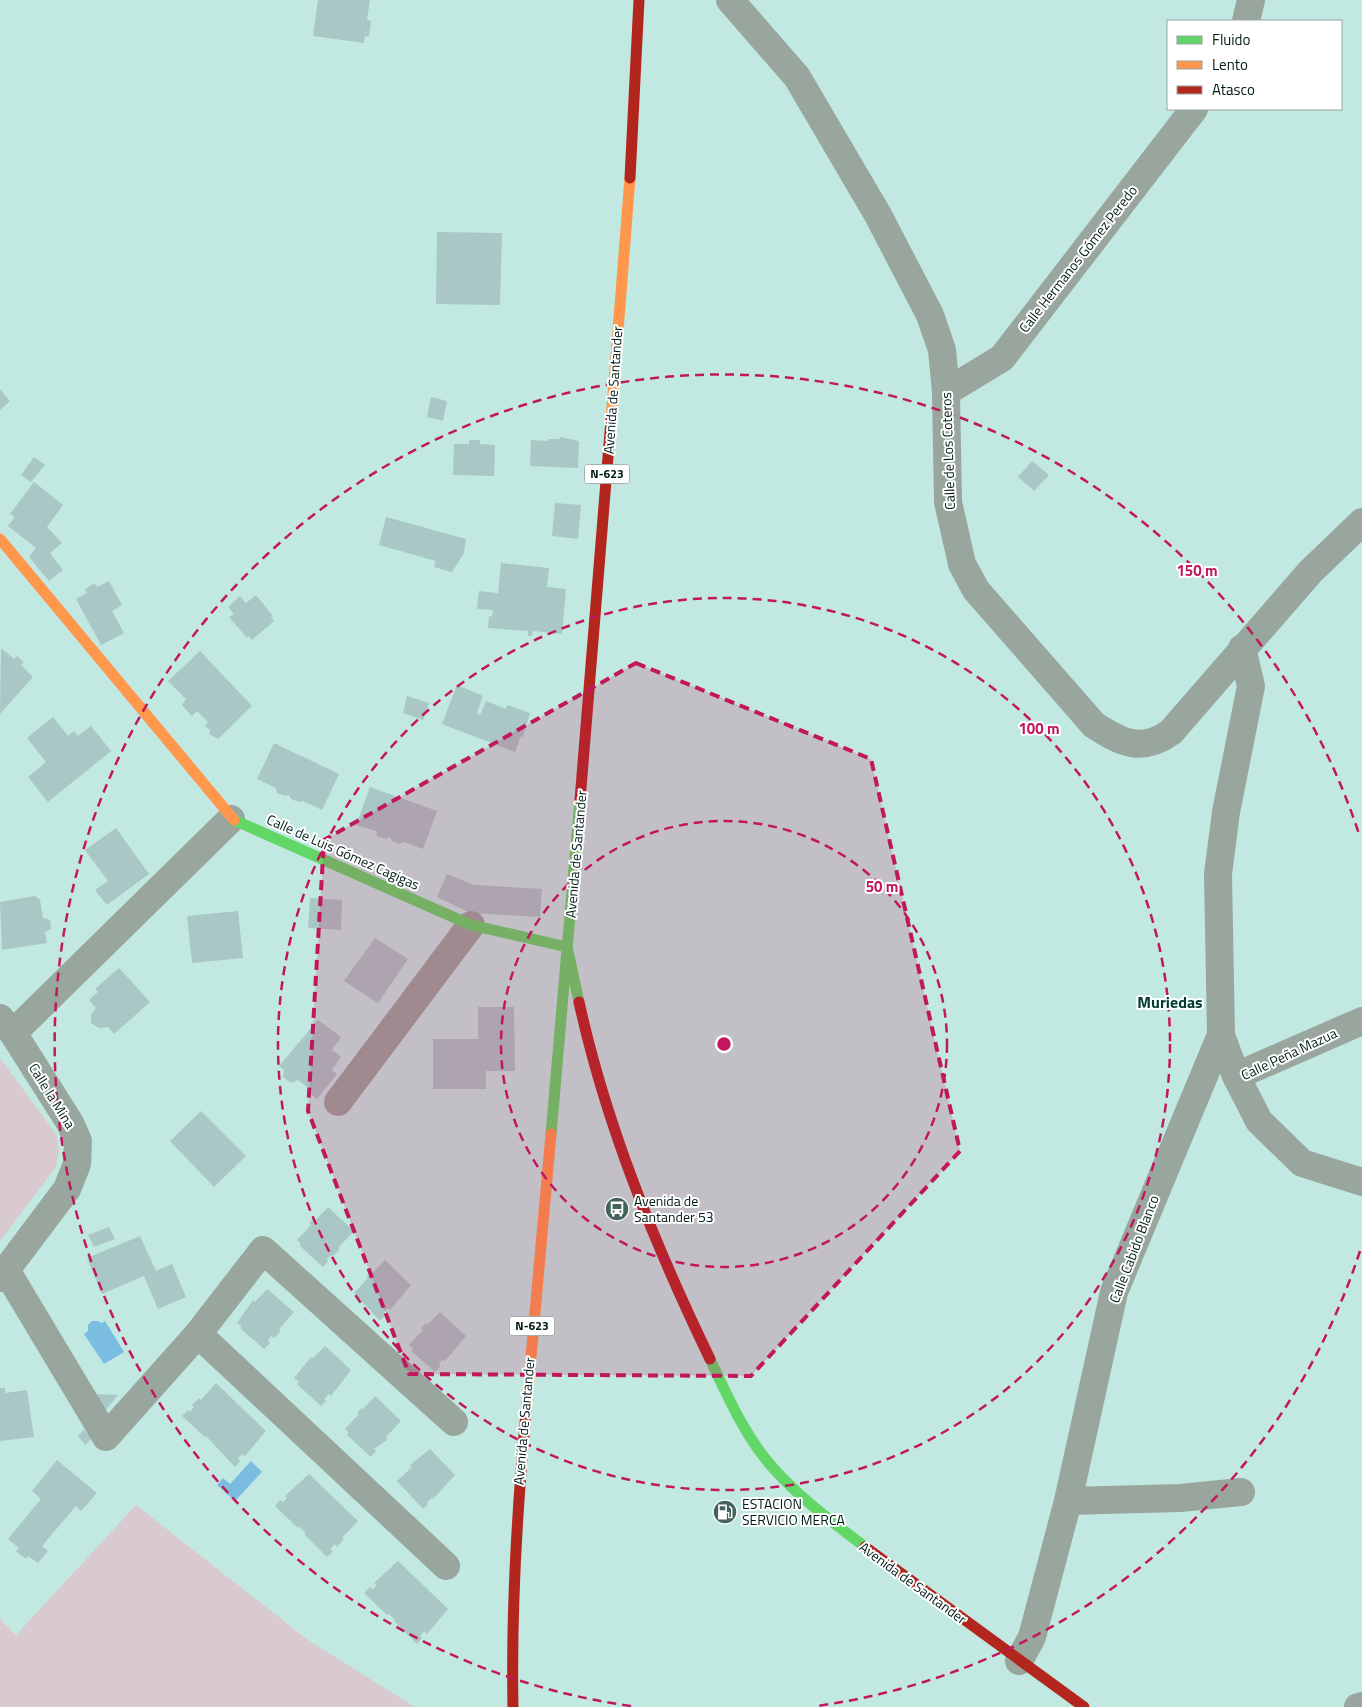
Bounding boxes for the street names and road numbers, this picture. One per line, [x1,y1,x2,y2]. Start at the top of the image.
street label: Calle Hermanos Gómez Peredo [1013,181,1142,337]
street label: Avenida de Santander [598,325,627,455]
street label: Calle de Los Coteros [935,392,960,510]
road number: N-623 [584,464,630,484]
street label: Avenida de Santander [559,789,592,919]
street label: Calle de Luis Gómez Cagigas [263,808,423,895]
street label: Calle Peña Mazua [1237,1022,1340,1085]
street label: Calle la Mina [24,1059,81,1133]
street label: Calle Cabido Blanco [1103,1192,1164,1306]
road number: N-623 [510,1316,554,1335]
street label: Avenida de Santander [507,1356,540,1486]
street label: Avenida de Santander [855,1536,971,1629]

